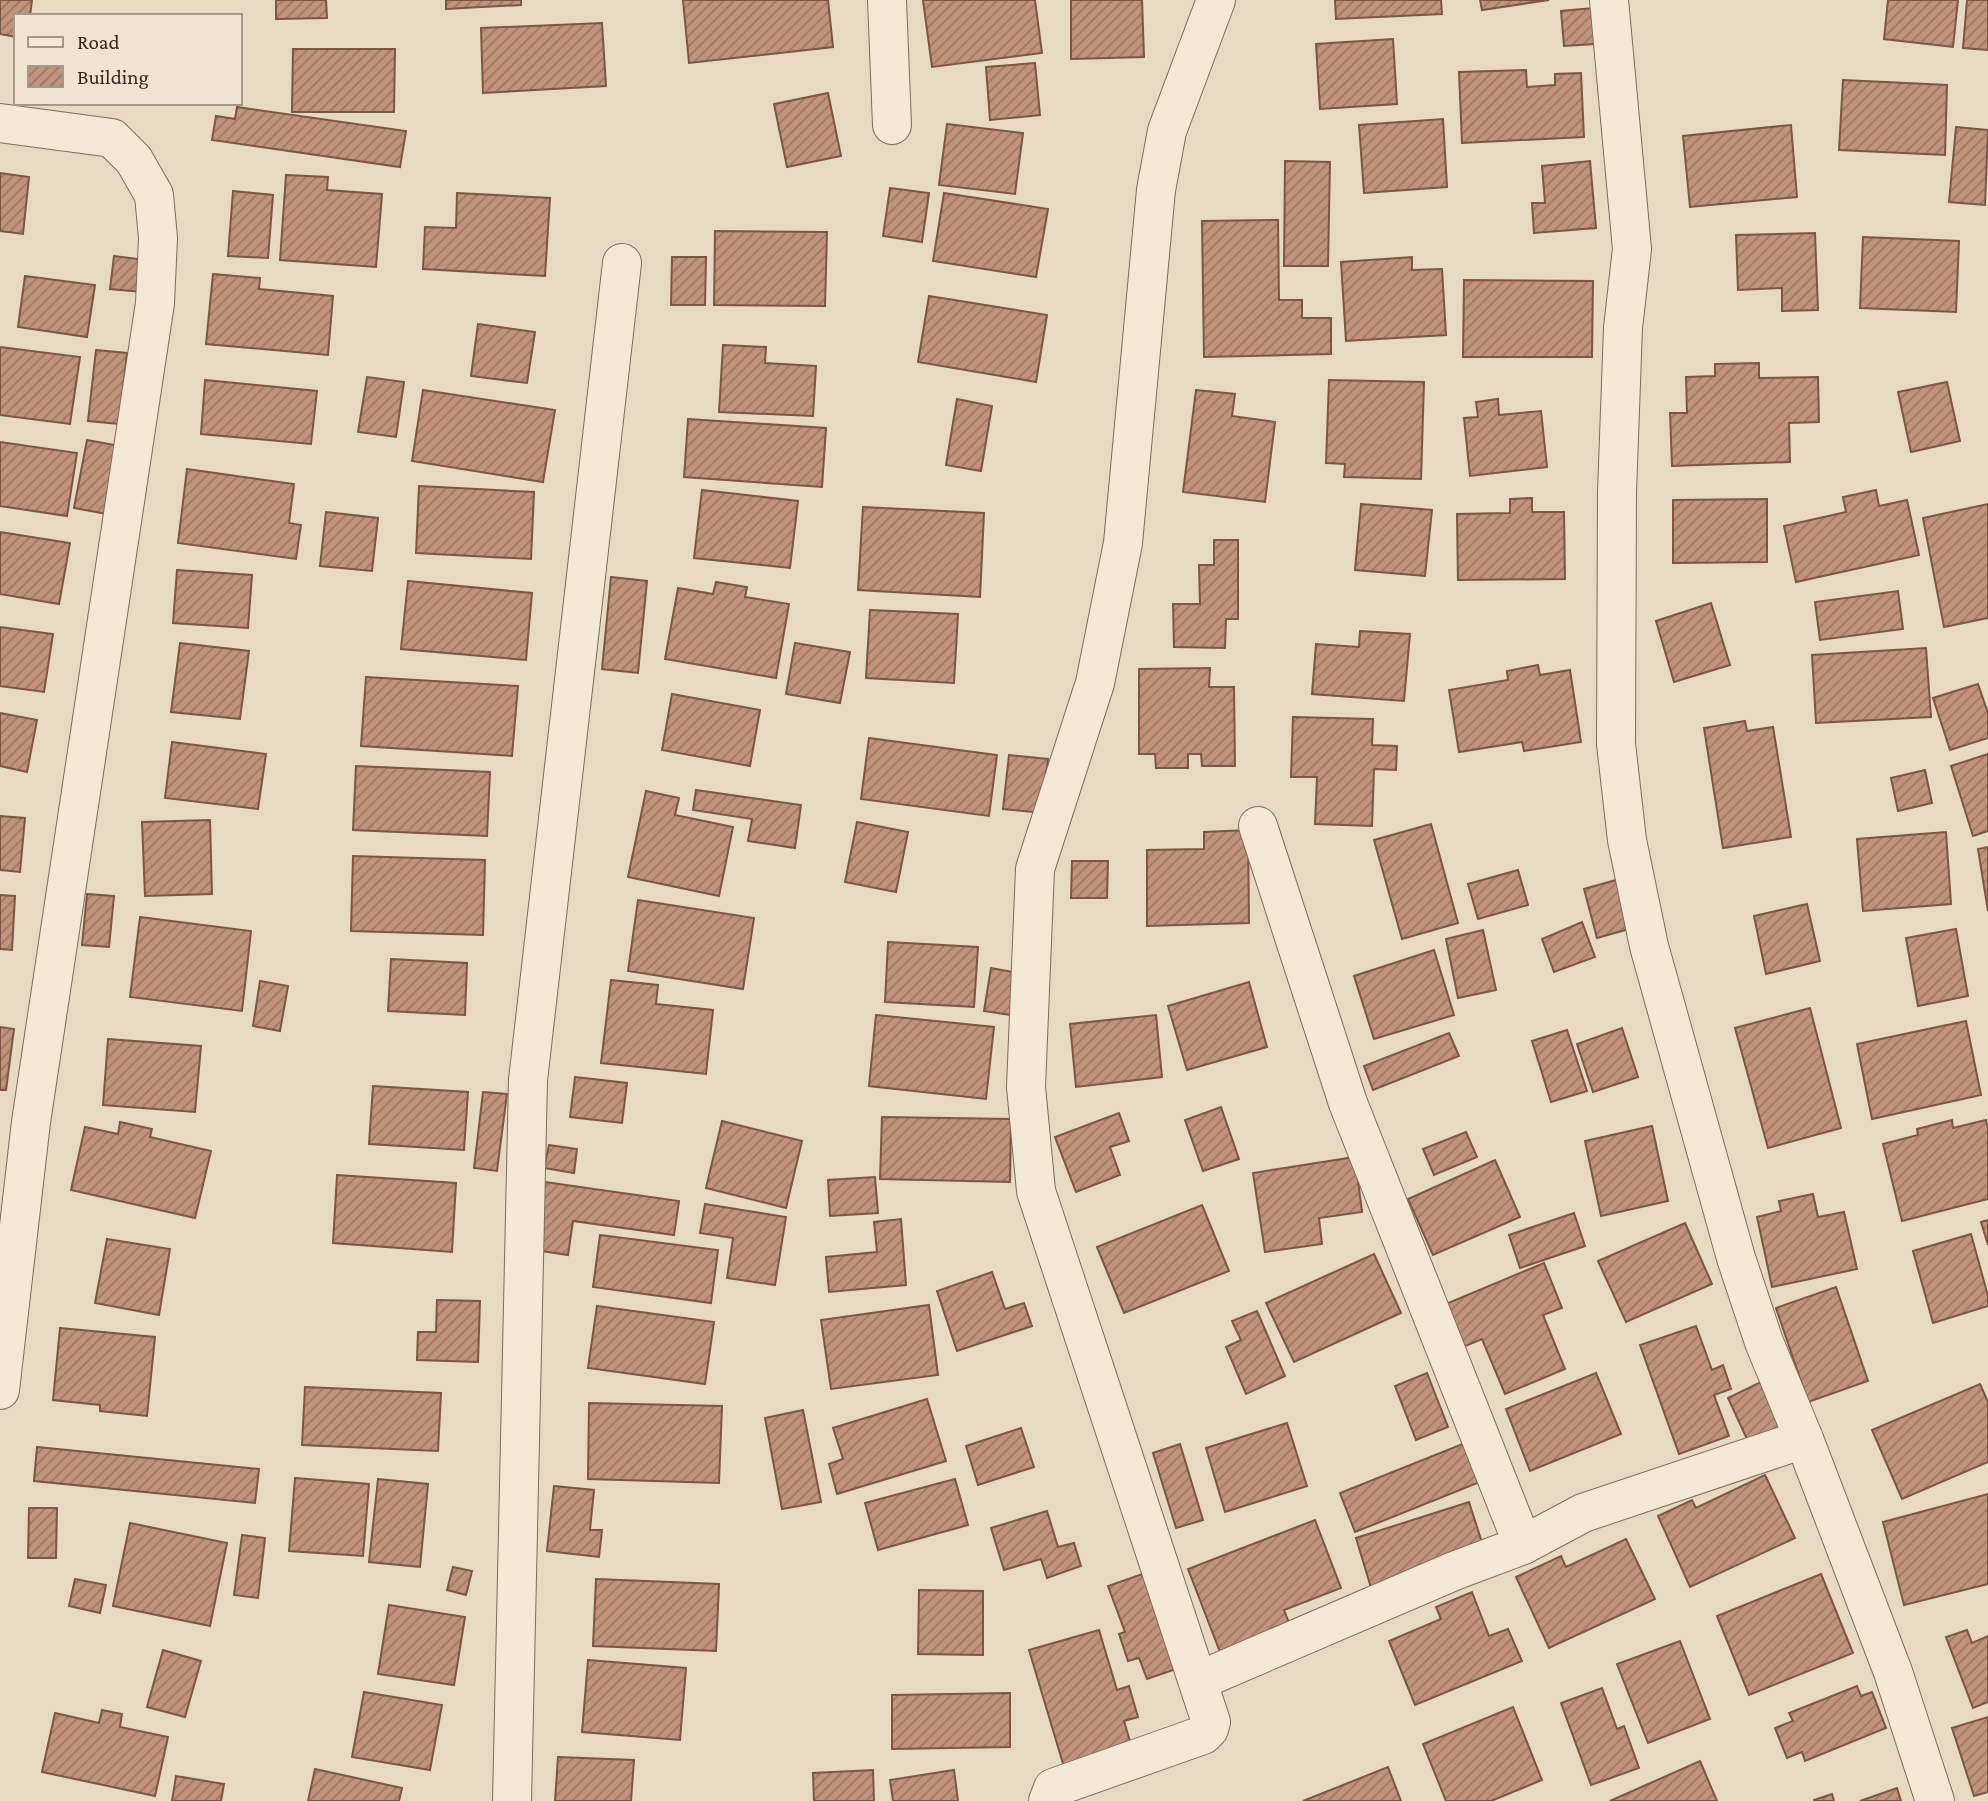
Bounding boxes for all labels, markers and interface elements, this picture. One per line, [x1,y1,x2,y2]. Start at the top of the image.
legend [14,14,242,105]
text: Road [77,30,120,54]
text: Building [77,65,149,89]

